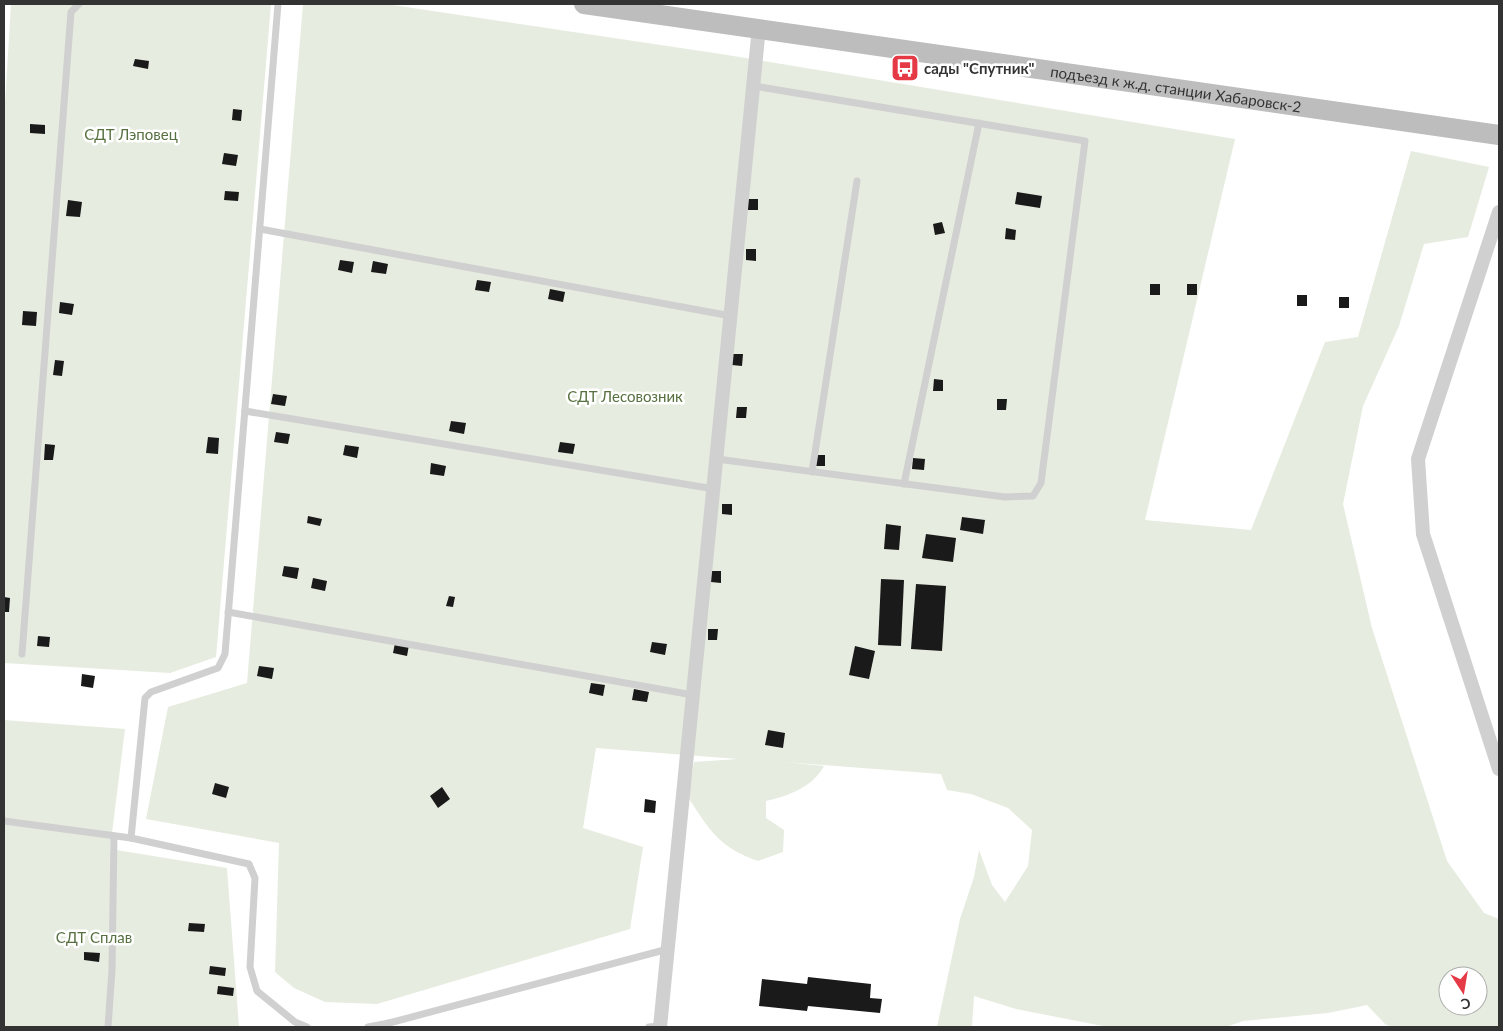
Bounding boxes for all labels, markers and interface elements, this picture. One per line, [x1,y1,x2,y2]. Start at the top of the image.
bus stop icon: сады "Спутник" [890,53,920,83]
place label: сады "Спутник" [924,59,1035,77]
street label: подъезд к ж.д. станции Хабаровск-2 [1049,62,1303,116]
park label: СДТ Лэповец [84,125,178,143]
park label: СДТ Лесовозник [567,387,683,405]
park label: СДТ Сплав [56,928,132,946]
north arrow [1438,966,1488,1016]
text: С [1459,995,1472,1014]

